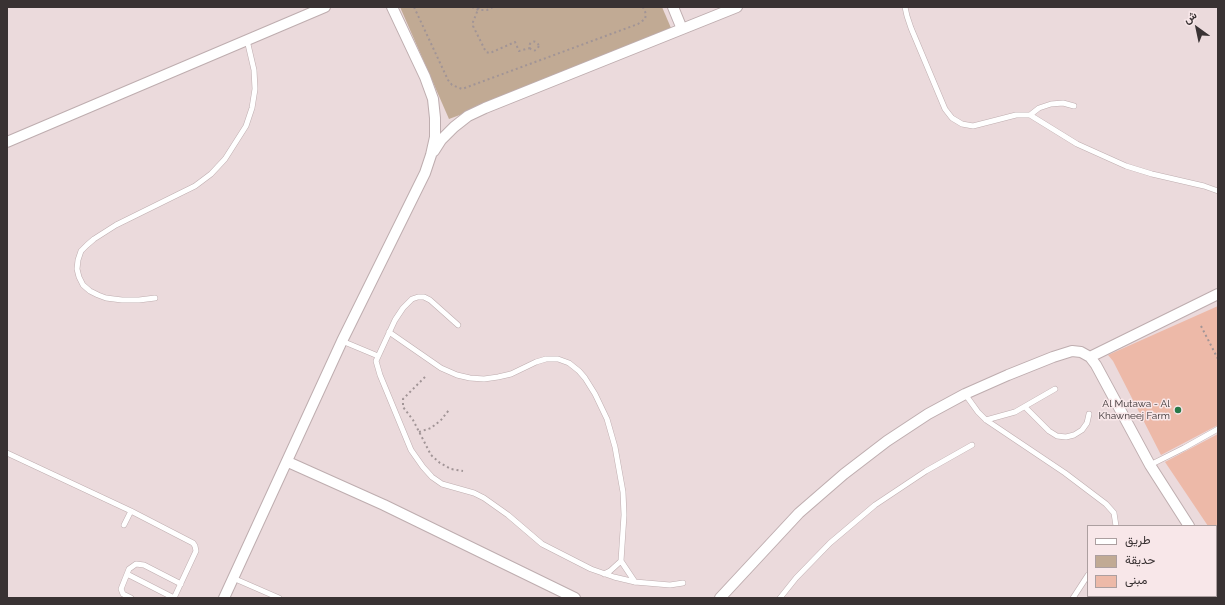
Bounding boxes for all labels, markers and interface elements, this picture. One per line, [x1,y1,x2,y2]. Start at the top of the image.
north arrow [1177,8,1217,48]
text: ش [1181,8,1199,27]
place label: Al Mutawa - Al Khawneej Farm [1099,398,1170,422]
marker: Al Mutawa - Al Khawneej Farm [1173,405,1183,415]
legend [1087,525,1217,597]
text: طريق [1125,533,1150,547]
text: حديقة [1125,553,1155,567]
text: مبنى [1125,573,1147,587]

